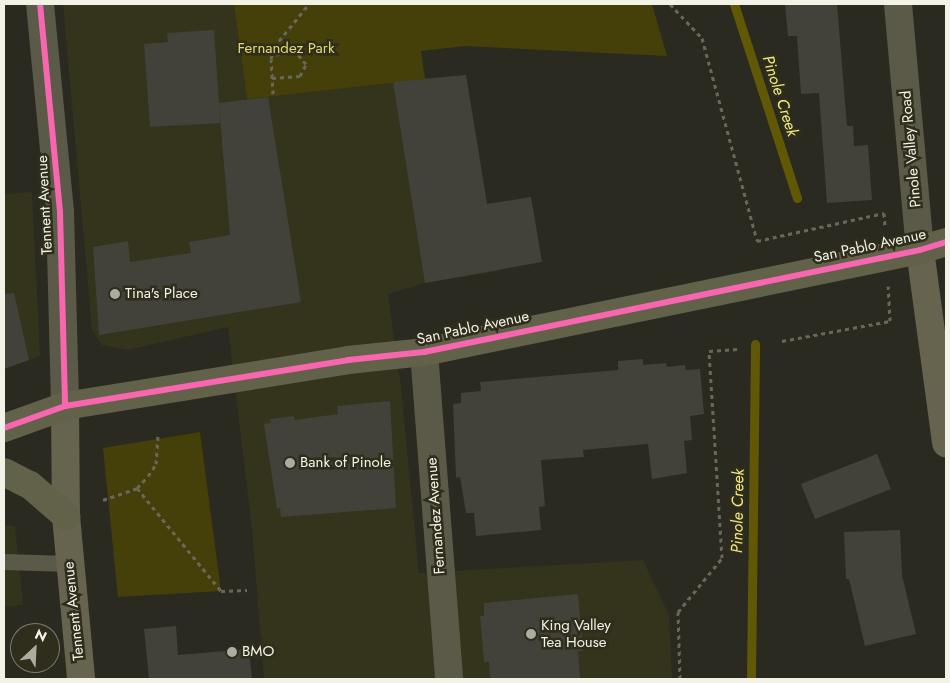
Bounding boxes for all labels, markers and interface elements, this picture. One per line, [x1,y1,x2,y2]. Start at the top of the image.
park label: Fernandez Park [237,40,335,58]
water label: Pinole Creek [758,53,802,139]
street label: Pinole Valley Road [897,90,925,208]
street label: Tennent Avenue [33,155,57,255]
street label: San Pablo Avenue [812,225,928,267]
place label: Tina's Place [125,285,198,303]
marker: Tina's Place [109,288,121,300]
street label: San Pablo Avenue [415,307,531,349]
place label: Bank of Pinole [300,454,391,472]
marker: Bank of Pinole [284,457,296,469]
street label: Fernandez Avenue [423,457,449,575]
water label: Pinole Creek [728,469,748,553]
street label: Tennent Avenue [60,561,88,661]
place label: King Valley Tea House [541,616,611,651]
north arrow [10,623,60,673]
text: N [32,624,50,647]
marker: King Valley Tea House [525,628,537,640]
place label: BMO [242,643,274,661]
marker: BMO [226,646,238,658]

